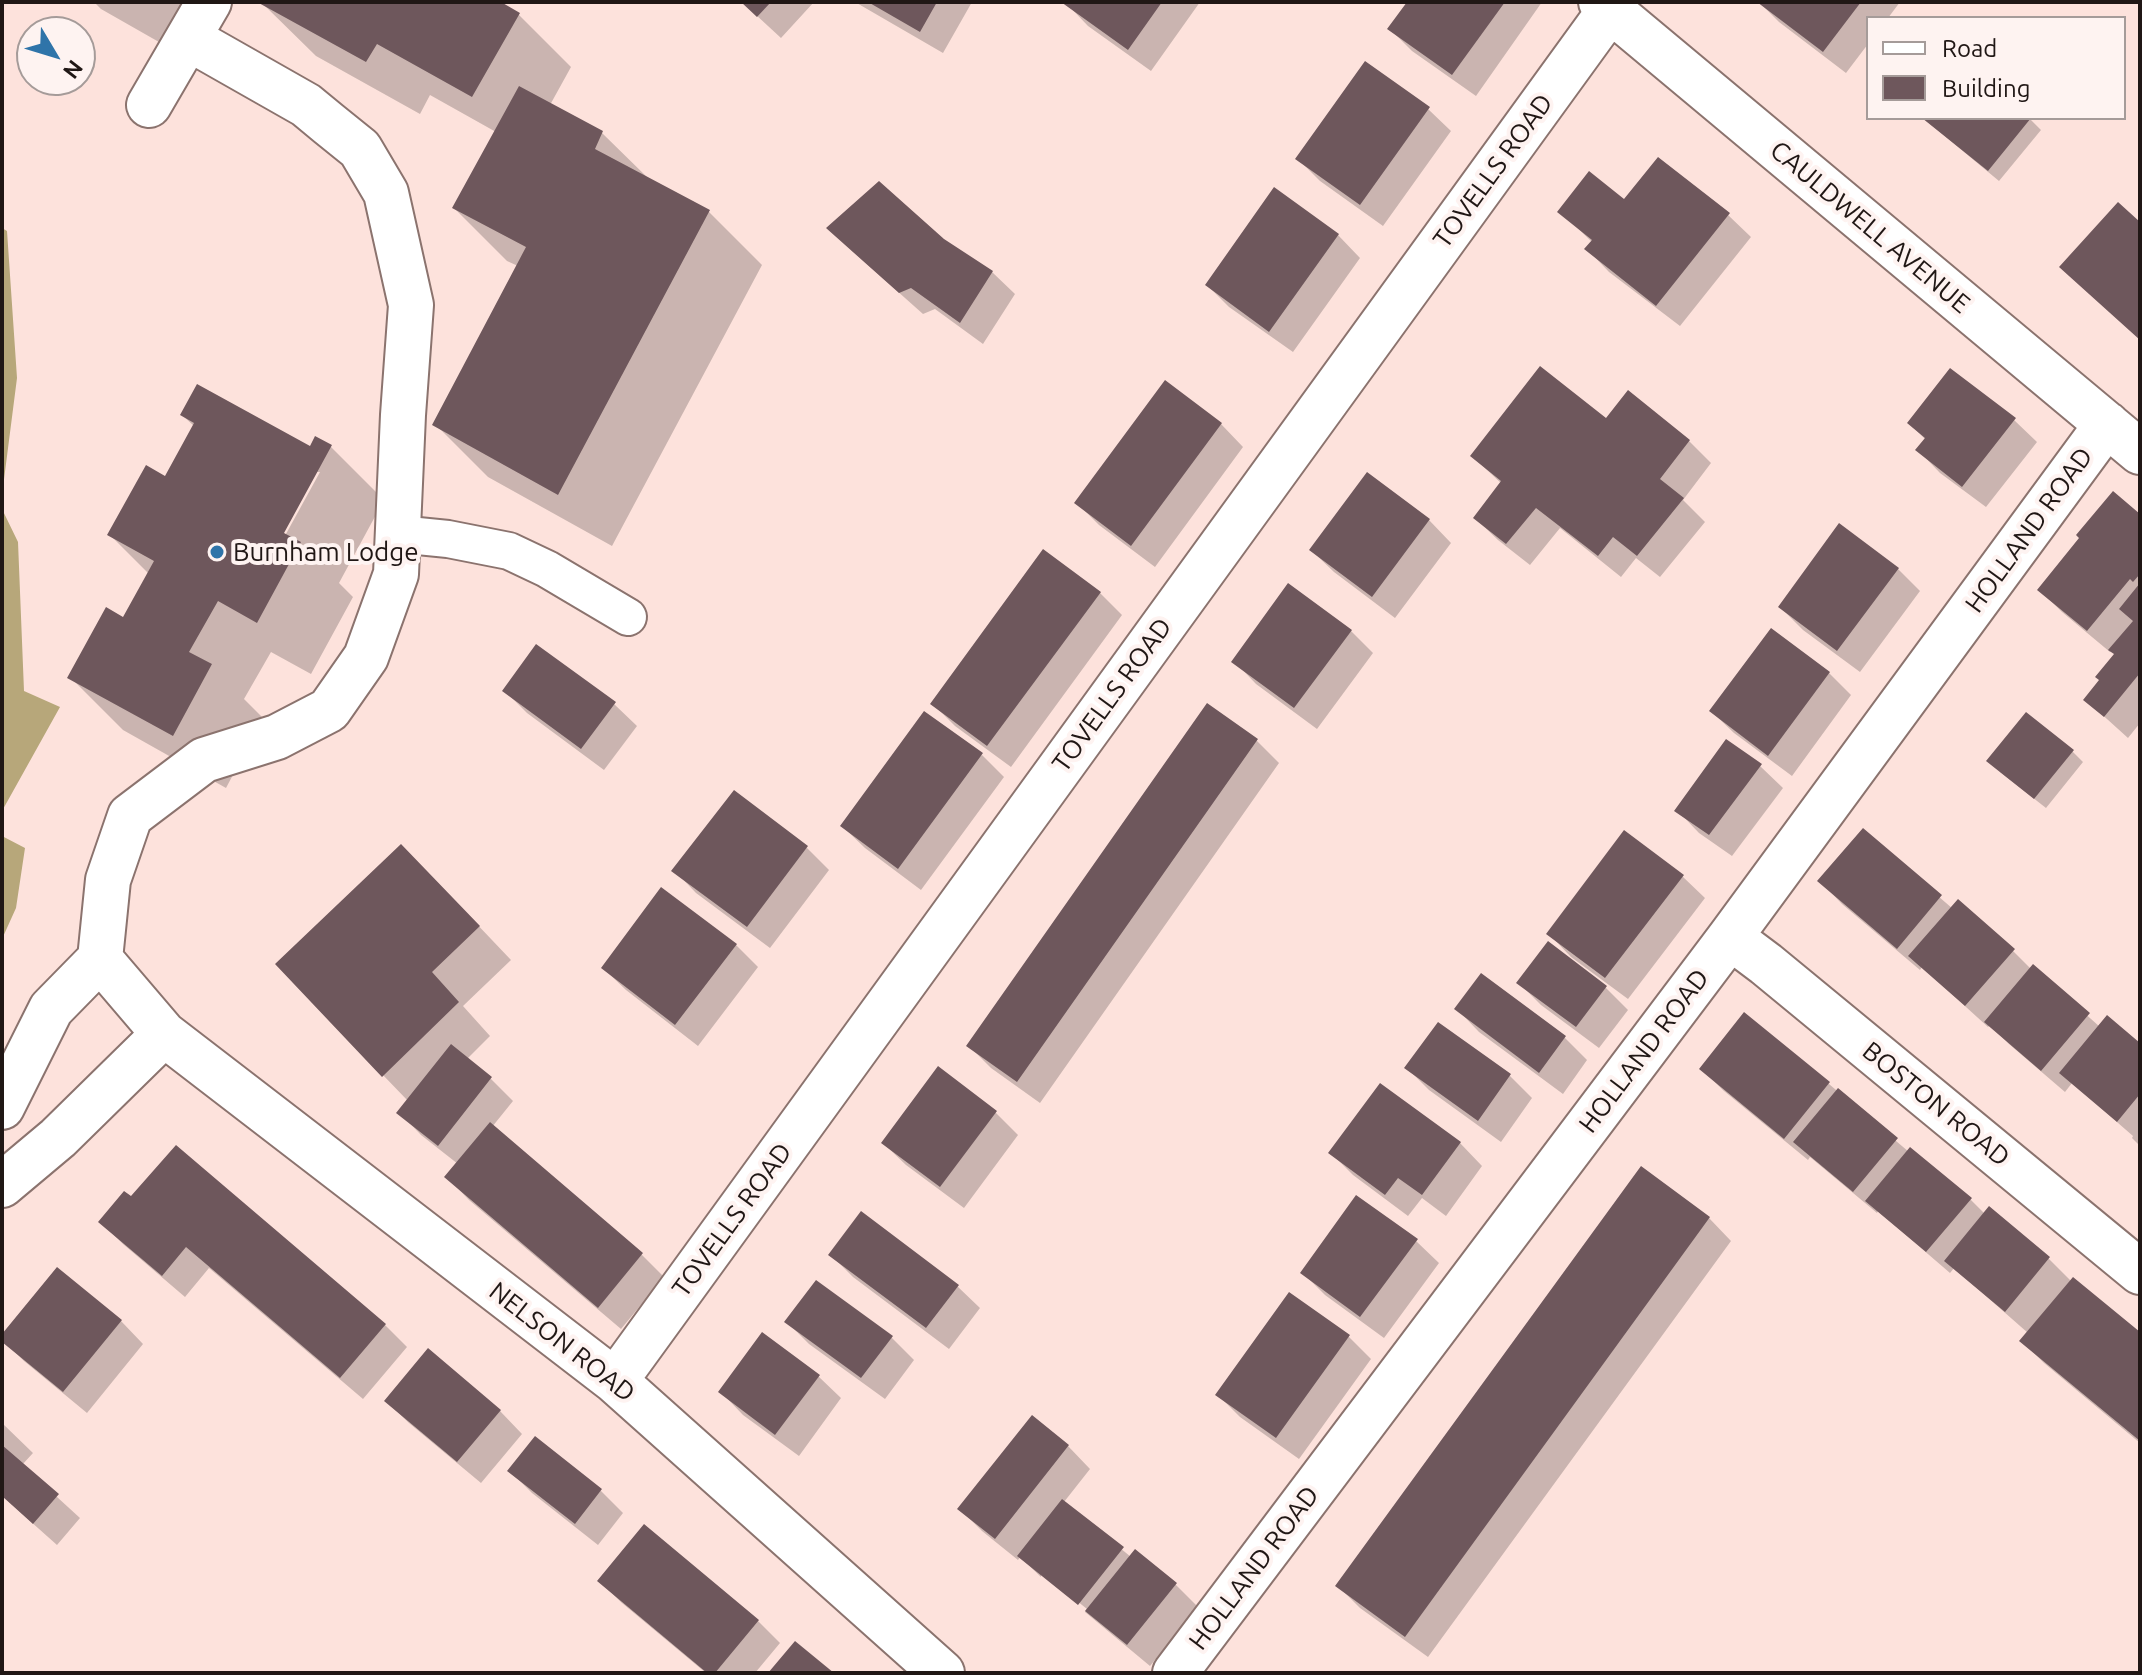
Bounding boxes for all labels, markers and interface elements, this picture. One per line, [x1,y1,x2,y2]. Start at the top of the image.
north arrow [16,16,96,96]
legend [1866,16,2126,120]
text: Road [1942,35,1997,62]
text: N [59,56,89,84]
text: Building [1942,75,2030,102]
street label: TOVELLS ROAD [1427,88,1559,254]
street label: CAULDWELL AVENUE [1764,134,1976,320]
street label: HOLLAND ROAD [1959,441,2099,619]
place label: Burnham Lodge [233,536,419,568]
marker: Burnham Lodge [208,543,226,561]
street label: TOVELLS ROAD [1046,612,1178,778]
street label: HOLLAND ROAD [1572,963,1716,1139]
street label: BOSTON ROAD [1856,1035,2016,1173]
street label: TOVELLS ROAD [666,1137,798,1303]
street label: NELSON ROAD [483,1275,641,1409]
street label: HOLLAND ROAD [1182,1480,1326,1656]

